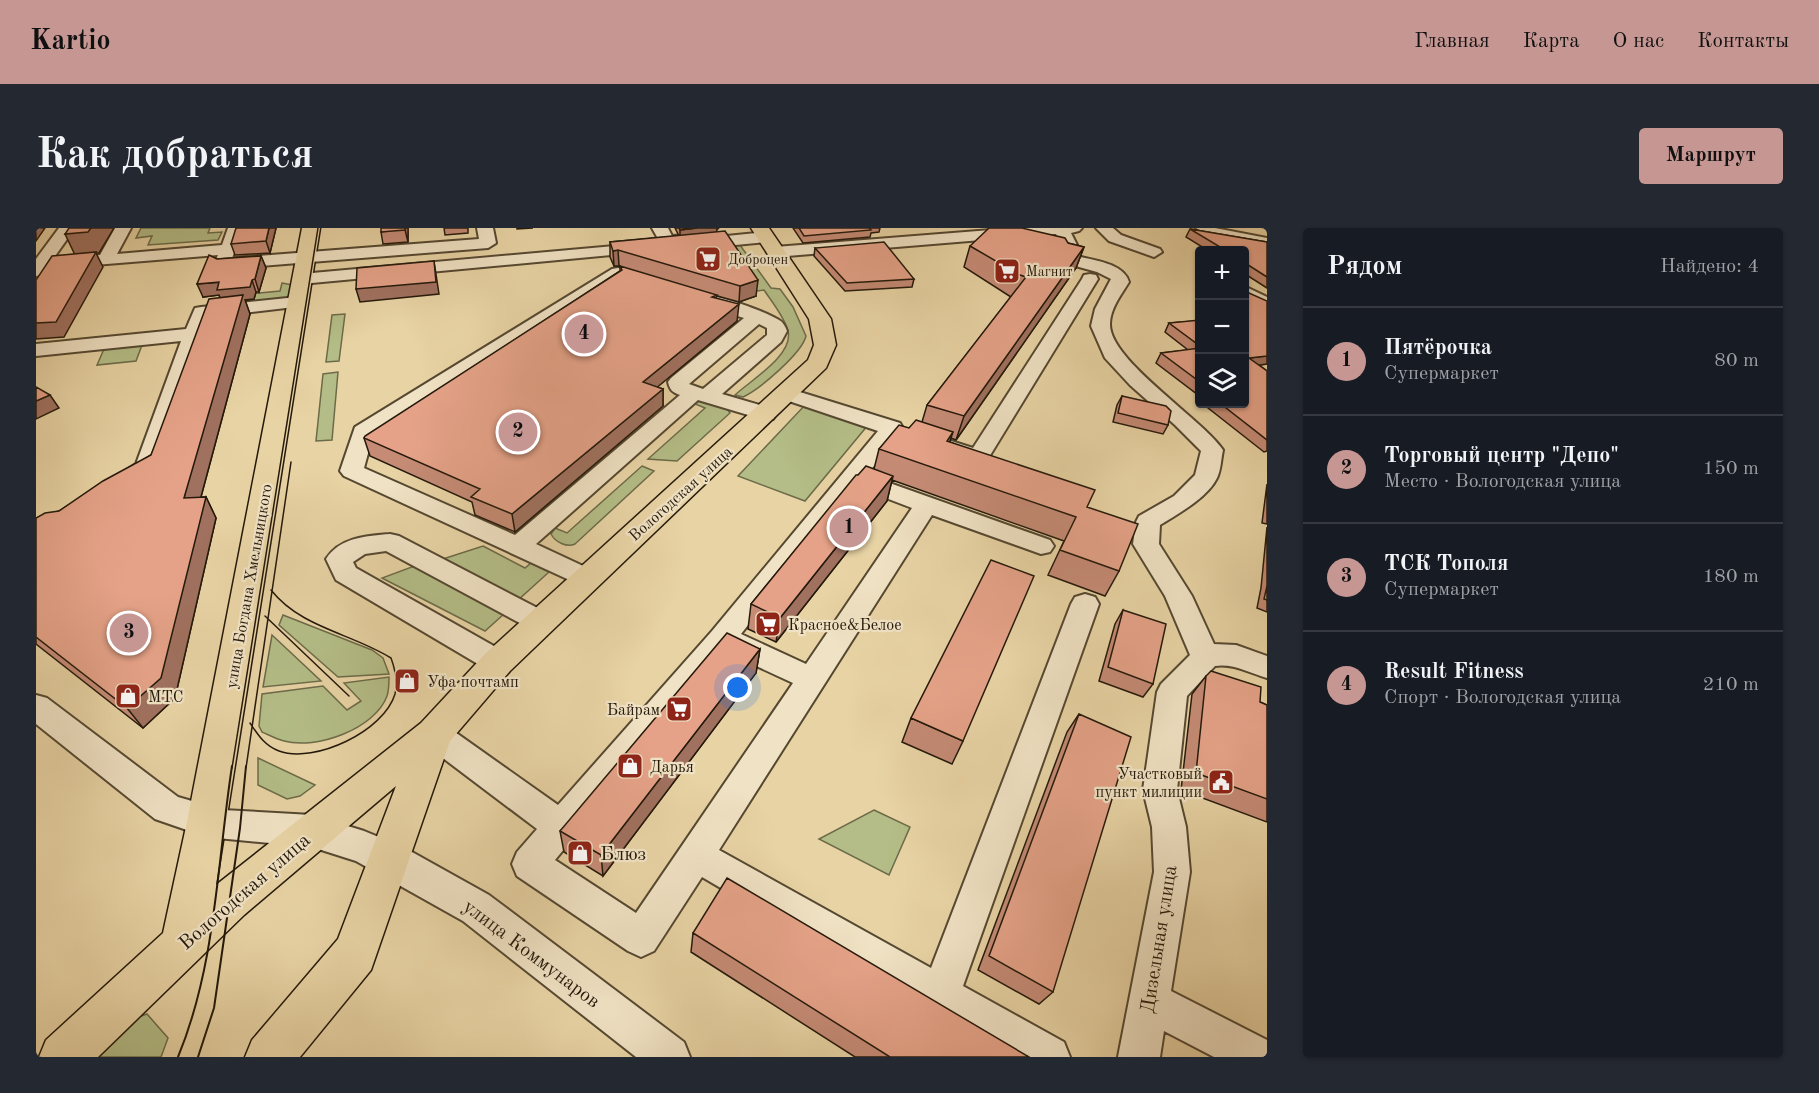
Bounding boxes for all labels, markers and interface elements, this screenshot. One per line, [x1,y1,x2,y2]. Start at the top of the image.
text: Kartio [30,28,111,56]
text: Главная [1414,31,1490,52]
text: Карта [1523,31,1580,52]
text: О нас [1613,31,1664,52]
text: Контакты [1697,31,1789,52]
button: Маршрут [1639,128,1783,184]
text: Как добраться [36,135,313,177]
supermarket icon: Доброцен [693,244,723,274]
map controls [1195,246,1249,408]
button: + [1195,246,1249,300]
place label: Доброцен [728,253,789,267]
text: Рядом [1327,254,1402,280]
supermarket icon: Магнит [992,256,1022,286]
text: Найдено: 4 [1660,257,1759,277]
place label: Магнит [1026,265,1073,279]
button: − [1195,300,1249,354]
pin: 4 [564,312,604,356]
text: Пятёрочка [1384,337,1492,359]
text: 1 [1341,351,1352,371]
text: 80 m [1714,351,1759,371]
button: layers [1195,354,1249,408]
text: Супермаркет [1384,364,1499,384]
pin: 2 [498,410,538,454]
street label: Вологодская улица [627,444,736,545]
text: Торговый центр "Депо" [1384,445,1619,467]
text: 2 [1341,459,1352,479]
text: 150 m [1703,459,1759,479]
text: Место · Вологодская улица [1384,472,1621,492]
street label: улица Богдана Хмельницкого [224,483,276,690]
pin: 1 [830,506,868,550]
text: ТСК Тополя [1384,553,1508,575]
text: 3 [1341,567,1352,587]
text: 180 m [1703,567,1759,587]
text: Супермаркет [1384,580,1499,600]
supermarket icon: Красное&Белое [753,609,783,639]
pin: 3 [110,610,148,656]
place label: Красное&Белое [788,618,902,634]
text: Result Fitness [1384,661,1524,683]
shop icon: Уфа почтамп [392,666,422,696]
your location [723,673,752,702]
place label: Уфа почтамп [427,675,519,691]
text: 4 [1341,675,1352,695]
text: 210 m [1703,675,1759,695]
shop icon: МТС [113,681,143,711]
text: Спорт · Вологодская улица [1384,688,1621,708]
place label: МТС [148,690,184,706]
supermarket icon: Байрам [664,694,694,724]
place label: Байрам [607,703,660,719]
shop icon: Дарья [615,751,645,781]
place label: Дарья [650,760,694,776]
place label: Участковый пункт милиции [1095,767,1202,801]
public building icon: Участковый пункт милиции [1206,767,1236,797]
street label: Вологодская улица [176,830,315,955]
shop icon: Блюз [565,838,595,868]
place label: Блюз [600,845,646,865]
street label: Дизельная улица [1138,864,1182,1015]
street label: улица Коммунаров [459,897,603,1012]

